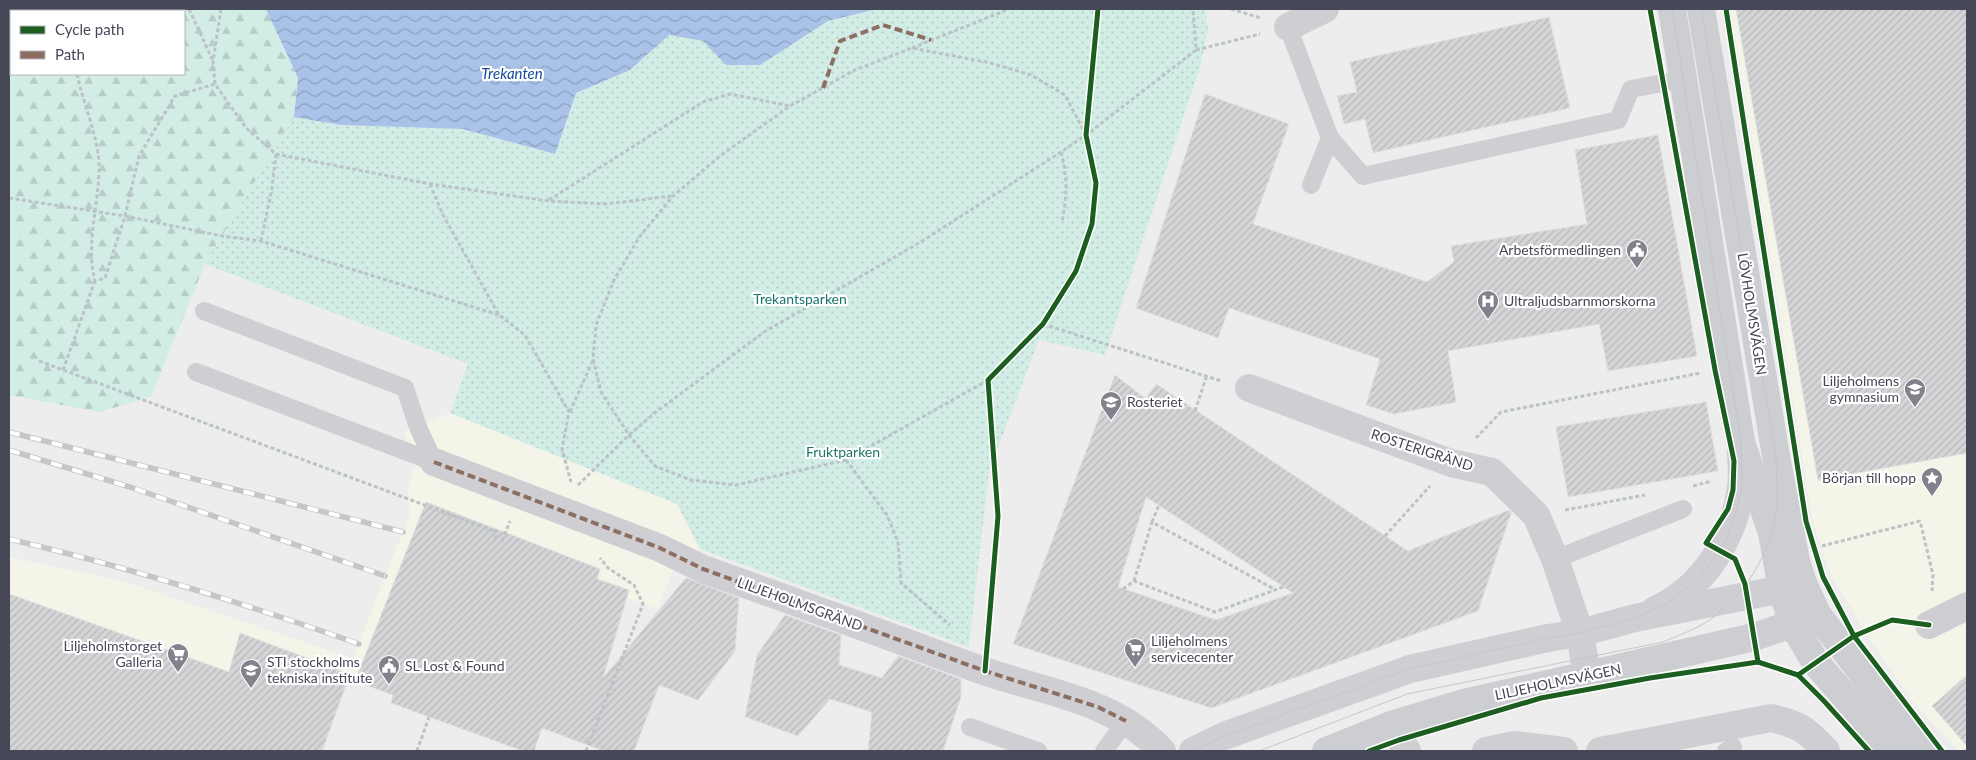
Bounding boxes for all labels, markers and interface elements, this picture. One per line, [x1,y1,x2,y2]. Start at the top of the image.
legend [10,10,185,75]
text: Cycle path [55,20,124,38]
text: Path [55,45,85,63]
water label: Trekanten [481,64,543,82]
public building icon: Arbetsförmedlingen [1625,238,1649,269]
place label: Arbetsförmedlingen [1499,241,1621,258]
street label: LÖVHOLMSVÄGEN [1734,252,1771,376]
hospital icon: Ultraljudsbarnmorskorna [1476,289,1500,320]
park label: Trekantsparken [753,290,847,307]
place label: Ultraljudsbarnmorskorna [1504,292,1656,309]
place label: Liljeholmens gymnasium [1823,372,1899,405]
school or university icon: Liljeholmens gymnasium [1903,377,1927,408]
school or university icon: Rosteriet [1099,390,1123,421]
place label: Rosteriet [1127,393,1183,410]
street label: ROSTERIGRÄND [1369,425,1475,474]
park label: Fruktparken [806,443,880,460]
place icon: Början till hopp [1920,466,1944,497]
place label: Början till hopp [1822,469,1916,486]
street label: LILJEHOLMSGRÄND [735,573,865,634]
place label: Liljeholmens servicecenter [1151,632,1233,665]
place label: Liljeholmstorget Galleria [63,637,162,670]
supermarket icon: Liljeholmens servicecenter [1123,637,1147,668]
supermarket icon: Liljeholmstorget Galleria [166,642,190,673]
place label: STI stockholms tekniska institute [267,653,372,686]
public building icon: SL Lost & Found [377,654,401,685]
place label: SL Lost & Found [405,657,504,674]
school or university icon: STI stockholms tekniska institute [239,658,263,689]
street label: LILJEHOLMSVÄGEN [1493,660,1623,703]

